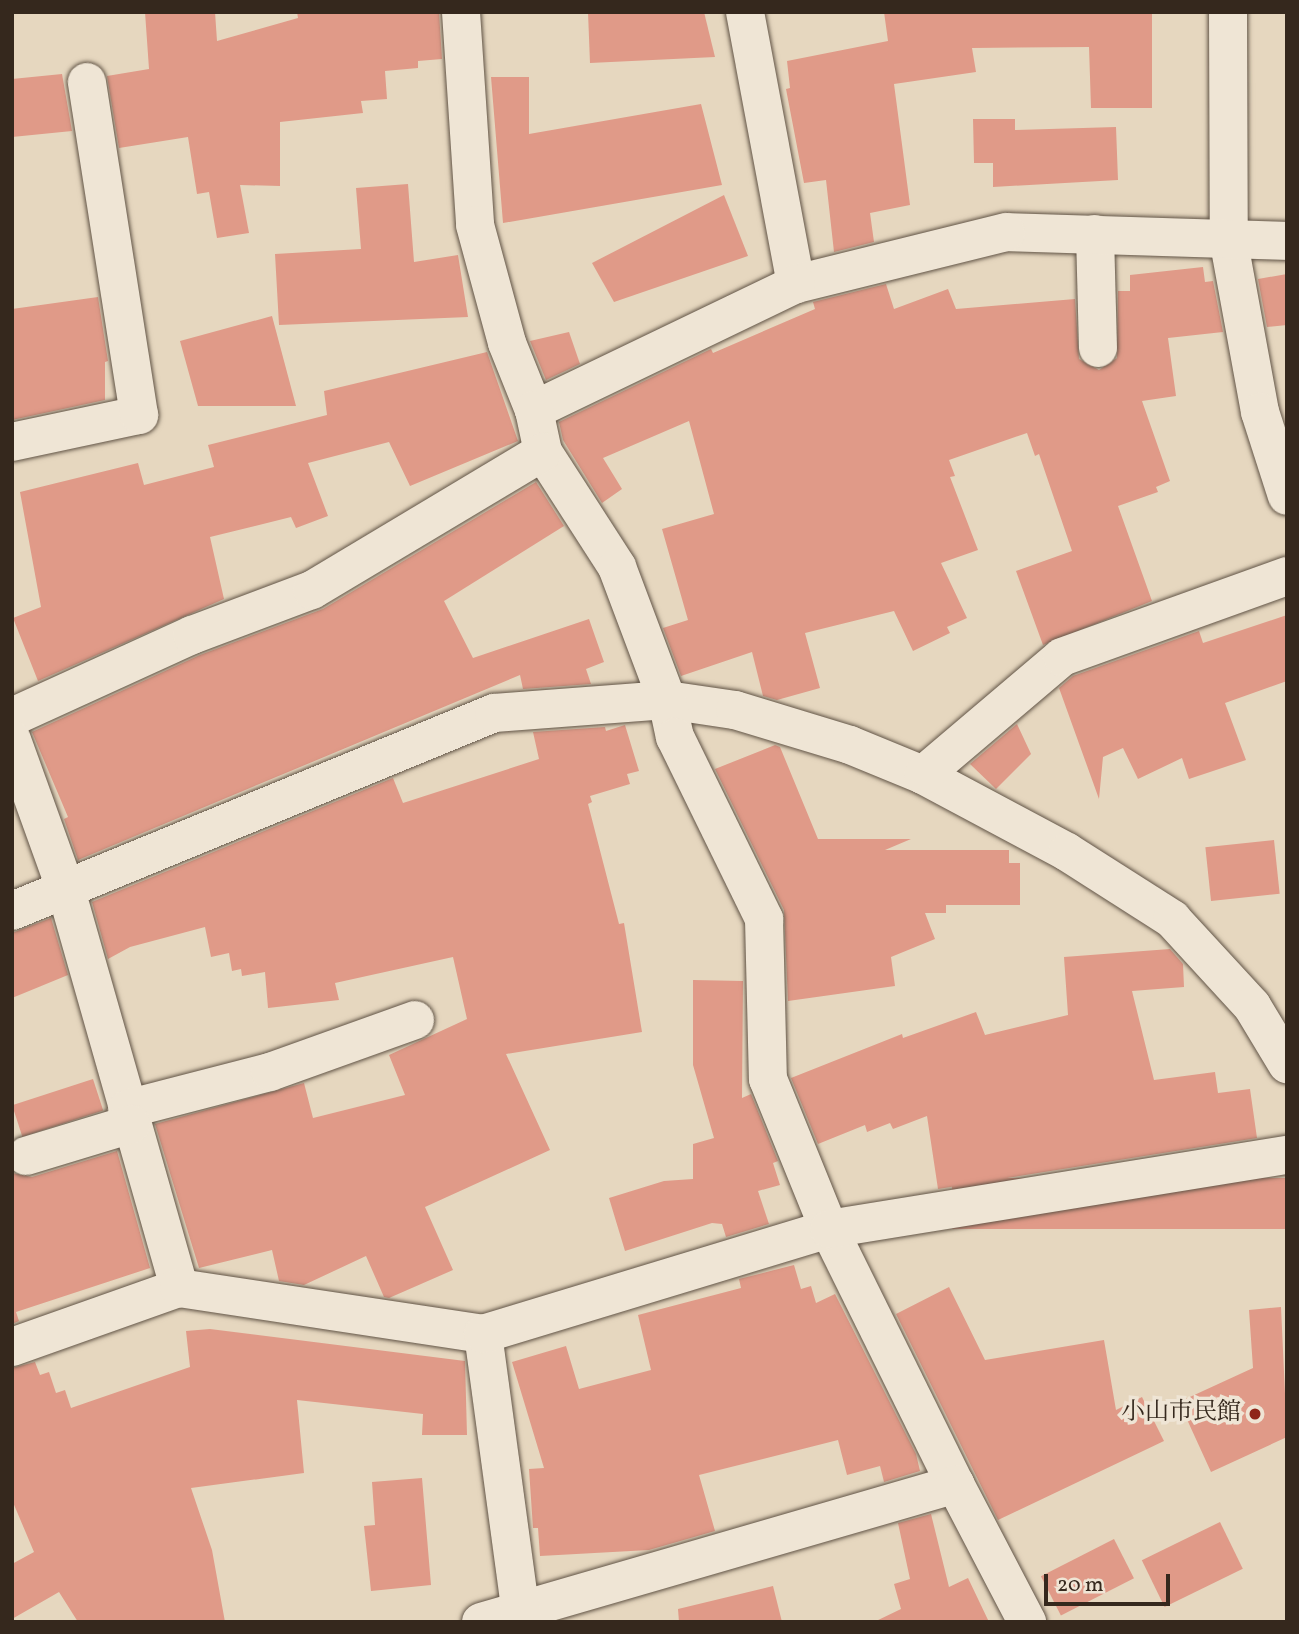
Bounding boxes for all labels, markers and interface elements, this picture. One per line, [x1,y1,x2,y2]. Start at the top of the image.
place label: 小山市民館 [1121,1400,1241,1428]
marker: 小山市民館 [1247,1406,1263,1422]
scale bar [1047,1560,1173,1604]
text: 20 m [1057,1571,1103,1600]

